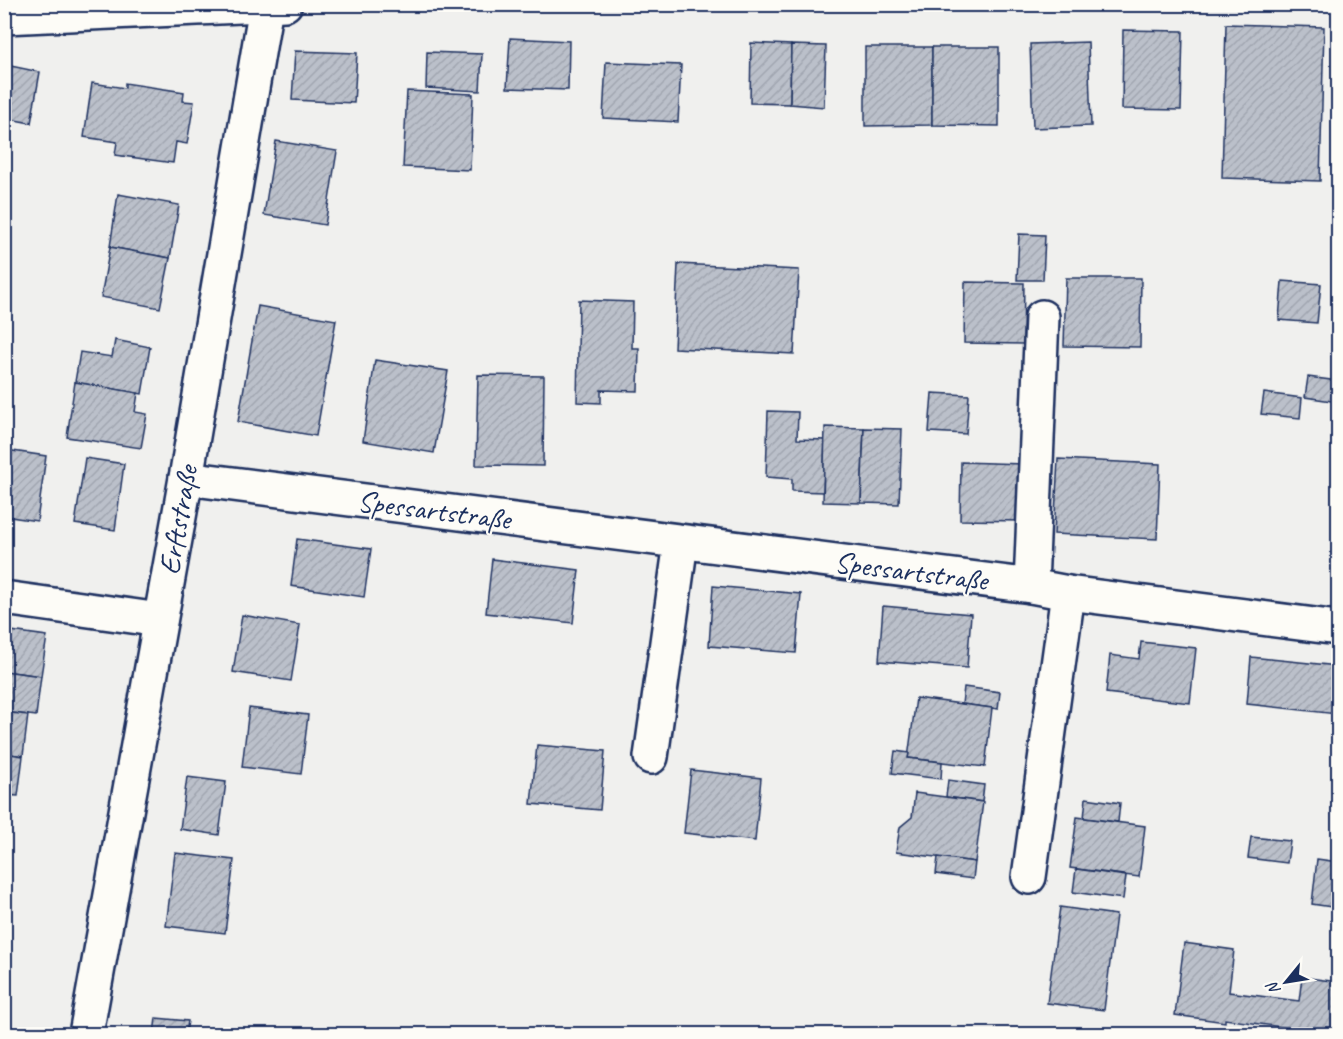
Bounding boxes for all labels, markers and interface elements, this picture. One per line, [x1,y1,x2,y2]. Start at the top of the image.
street label: Erftstraße [150,460,207,577]
street label: Spessartstraße [355,482,515,539]
street label: Spessartstraße [832,543,992,600]
north arrow [1256,952,1316,1012]
text: N [1261,977,1285,998]

